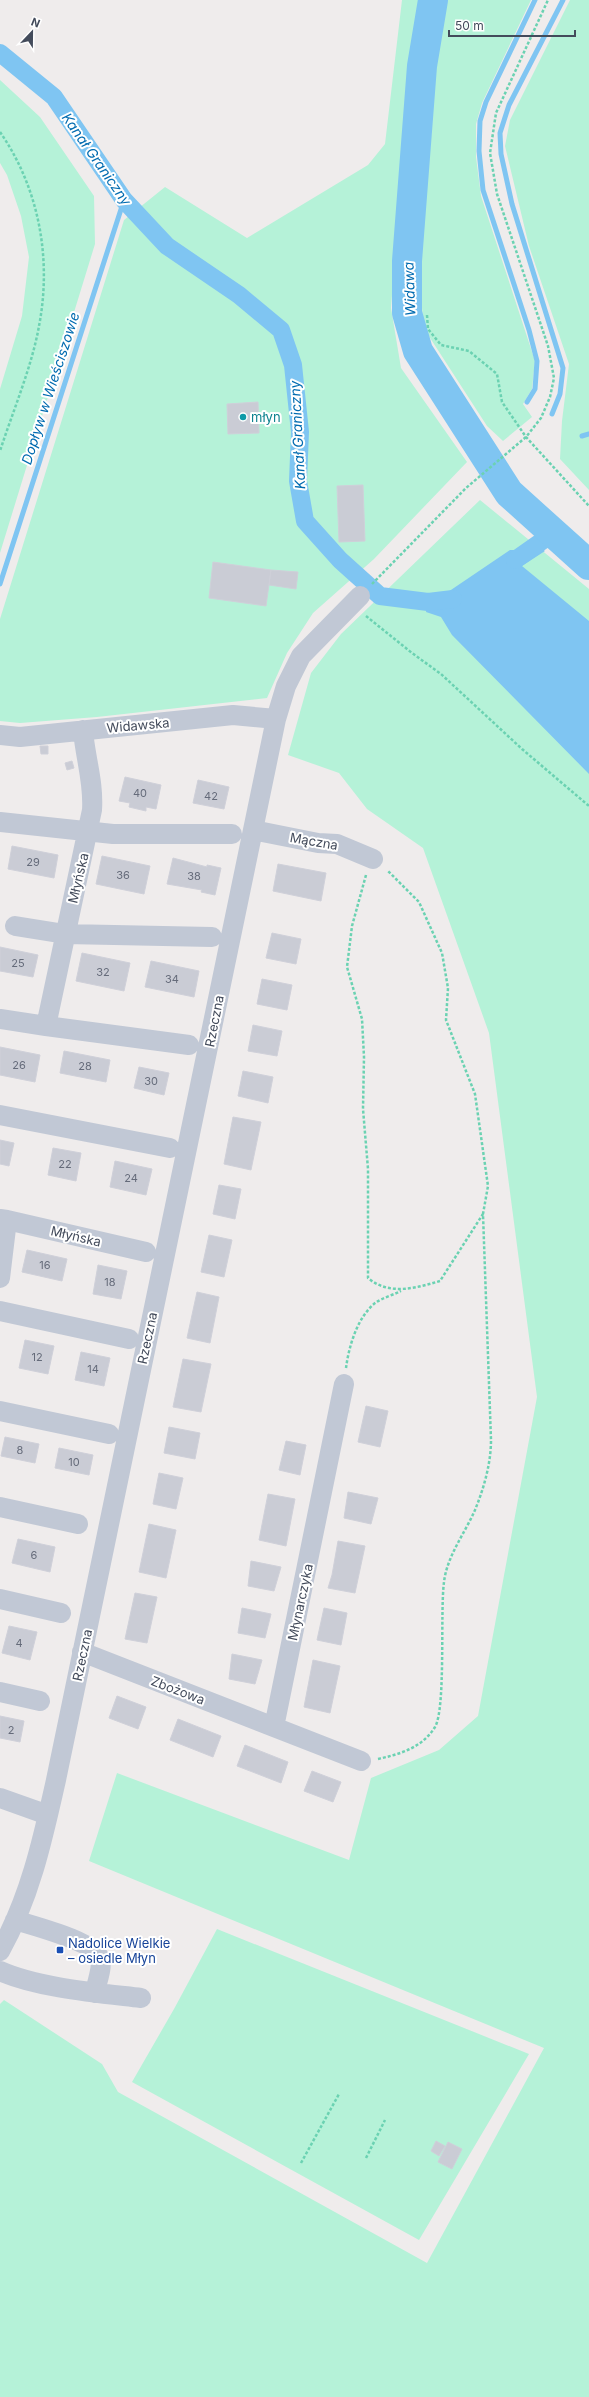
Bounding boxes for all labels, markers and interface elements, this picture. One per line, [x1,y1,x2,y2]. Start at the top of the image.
north arrow [12,12,52,52]
scale bar [449,12,575,38]
text: N [29,15,42,31]
text: 50 m [455,18,484,33]
water label: Kanał Graniczny [59,110,136,209]
water label: Widawa [400,261,418,316]
water label: Dopływ w Wieściszowie [17,310,83,466]
water label: Kanał Graniczny [286,379,308,490]
place label: młyn [251,409,281,425]
marker: młyn [238,412,248,422]
street label: Widawska [106,714,170,736]
house number: 40 [133,786,147,800]
house number: 42 [204,789,218,803]
street label: Mączna [289,829,339,853]
street label: Młyńska [64,851,92,905]
house number: 29 [26,855,40,869]
house number: 36 [116,868,130,882]
house number: 38 [187,869,201,883]
house number: 25 [11,956,25,970]
house number: 32 [96,965,110,979]
house number: 34 [165,972,179,986]
street label: Rzeczna [201,994,227,1048]
house number: 26 [12,1058,26,1072]
house number: 28 [78,1059,92,1073]
house number: 30 [144,1074,158,1088]
house number: 22 [58,1157,72,1171]
house number: 24 [124,1171,138,1185]
street label: Młyńska [49,1222,103,1250]
house number: 16 [39,1258,51,1272]
house number: 18 [104,1275,116,1289]
street label: Rzeczna [134,1311,160,1365]
house number: 12 [31,1350,43,1364]
house number: 14 [87,1362,99,1376]
house number: 8 [17,1443,24,1457]
house number: 10 [68,1455,80,1469]
house number: 6 [31,1548,38,1562]
street label: Młynarczyka [284,1562,316,1642]
street label: Rzeczna [69,1628,95,1682]
house number: 4 [15,1636,23,1650]
street label: Zbożowa [149,1672,207,1708]
house number: 2 [8,1723,14,1737]
place label: Nadolice Wielkie – osiedle Młyn [68,1935,170,1966]
marker: Nadolice Wielkie – osiedle Młyn [55,1945,65,1955]

